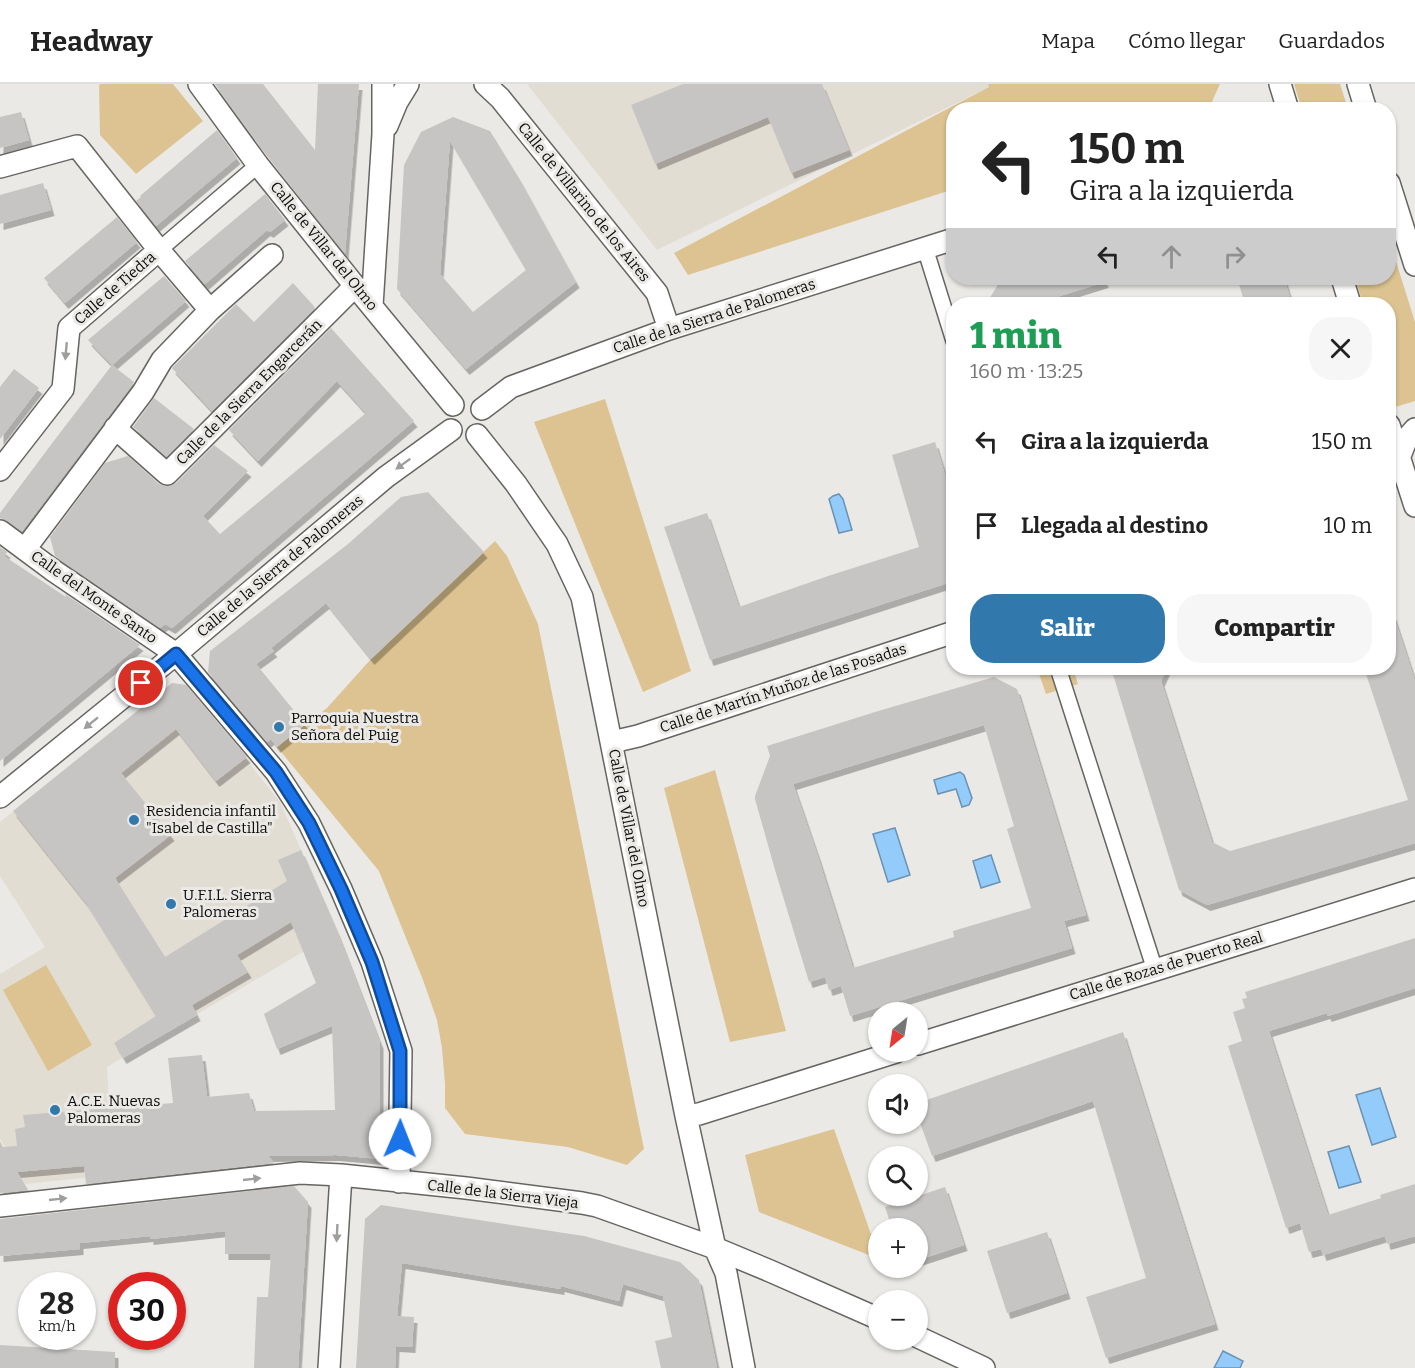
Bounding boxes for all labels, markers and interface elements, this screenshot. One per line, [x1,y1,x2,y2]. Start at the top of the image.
text: Headway [30,25,153,58]
text: Mapa [1041,28,1095,54]
text: Cómo llegar [1128,28,1245,54]
text: Guardados [1278,28,1385,54]
street label: Calle de Villarino de los Aires [514,119,654,285]
text: 150 m [1069,124,1184,174]
icon: left [970,126,1048,204]
text: Gira a la izquierda [1069,175,1294,207]
street label: Calle de Villar del Olmo [266,178,382,314]
icon: left [1092,240,1125,273]
icon: ahead [1155,240,1188,273]
icon: right [1218,240,1251,273]
street label: Calle de Tiedra [71,248,159,328]
street label: Calle de la Sierra de Palomeras [611,275,817,357]
text: 1 min [970,314,1062,358]
street label: Calle de la Sierra Engarcerán [172,315,326,469]
button: close [1309,317,1372,380]
one-way arrow [61,342,71,361]
text: 160 m · 13:25 [970,359,1083,383]
icon: left [970,425,1003,458]
text: Gira a la izquierda [1021,428,1209,455]
text: 150 m [1312,428,1372,455]
one-way arrow [396,458,411,470]
street label: Calle de la Sierra de Palomeras [193,491,367,641]
icon: arrive [970,509,1003,542]
text: Llegada al destino [1021,512,1208,539]
text: 10 m [1324,512,1372,539]
street label: Calle del Monte Santo [28,547,160,647]
button: Salir [970,594,1165,663]
button: Compartir [1177,594,1372,663]
street label: Calle de Martín Muñoz de las Posadas [657,640,909,736]
pin [115,657,166,708]
icon: arrive [124,666,157,699]
place label: Parroquia Nuestra Señora del Puig [291,709,419,744]
one-way arrow [84,716,99,728]
marker: Parroquia Nuestra Señora del Puig [272,720,286,734]
street label: Calle de Villar del Olmo [605,747,653,909]
place label: Residencia infantil "Isabel de Castilla" [146,802,276,837]
marker: Residencia infantil "Isabel de Castilla" [127,813,141,827]
place label: U.F.I.L. Sierra Palomeras [183,886,272,921]
marker: U.F.I.L. Sierra Palomeras [164,897,178,911]
street label: Calle de Rozas de Puerto Real [1067,928,1265,1004]
north arrow [868,1002,928,1062]
map controls [868,1002,928,1350]
button: sound [868,1074,928,1134]
place label: A.C.E. Nuevas Palomeras [67,1092,161,1127]
marker: A.C.E. Nuevas Palomeras [48,1103,62,1117]
position arrow [368,1107,432,1171]
button: search [868,1146,928,1206]
one-way arrow [243,1174,262,1183]
street label: Calle de la Sierra Vieja [426,1176,580,1212]
one-way arrow [49,1194,68,1204]
button: + [868,1218,928,1278]
one-way arrow [332,1224,341,1243]
speed limit sign: 30 [108,1272,186,1350]
text: 28 [40,1286,74,1322]
button: − [868,1290,928,1350]
text: km/h [38,1317,76,1335]

